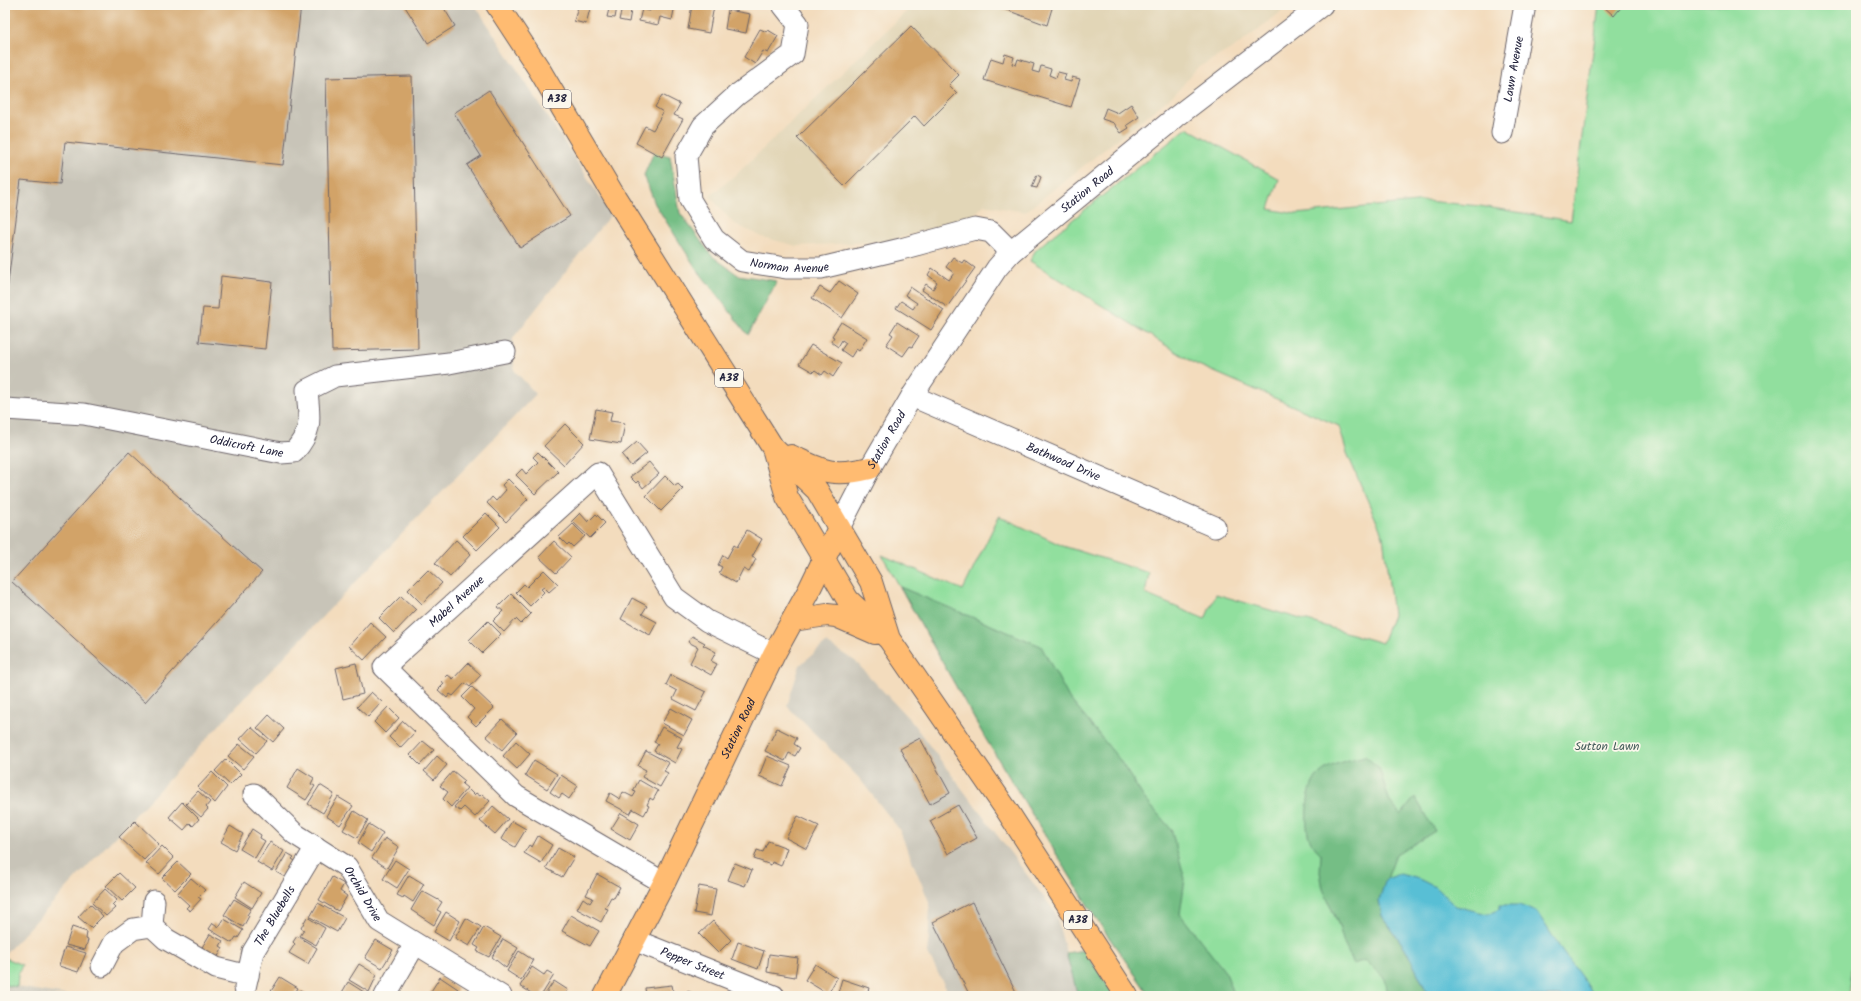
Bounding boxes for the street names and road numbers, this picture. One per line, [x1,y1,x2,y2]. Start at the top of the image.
street label: Lawn Avenue [1498,34,1529,104]
road number: A38 [543,90,571,108]
street label: Station Road [1056,161,1119,218]
street label: Norman Avenue [749,253,832,278]
road number: A38 [715,369,743,387]
street label: Station Road [862,406,911,473]
street label: Oddicroft Lane [208,430,286,463]
street label: Bathwood Drive [1023,437,1104,486]
street label: Mabel Avenue [424,570,489,632]
street label: Station Road [716,694,761,762]
street label: Orchid Drive [339,862,387,926]
street label: The Bluebells [249,882,300,950]
road number: A38 [1064,911,1092,929]
street label: Pepper Street [657,942,728,985]

